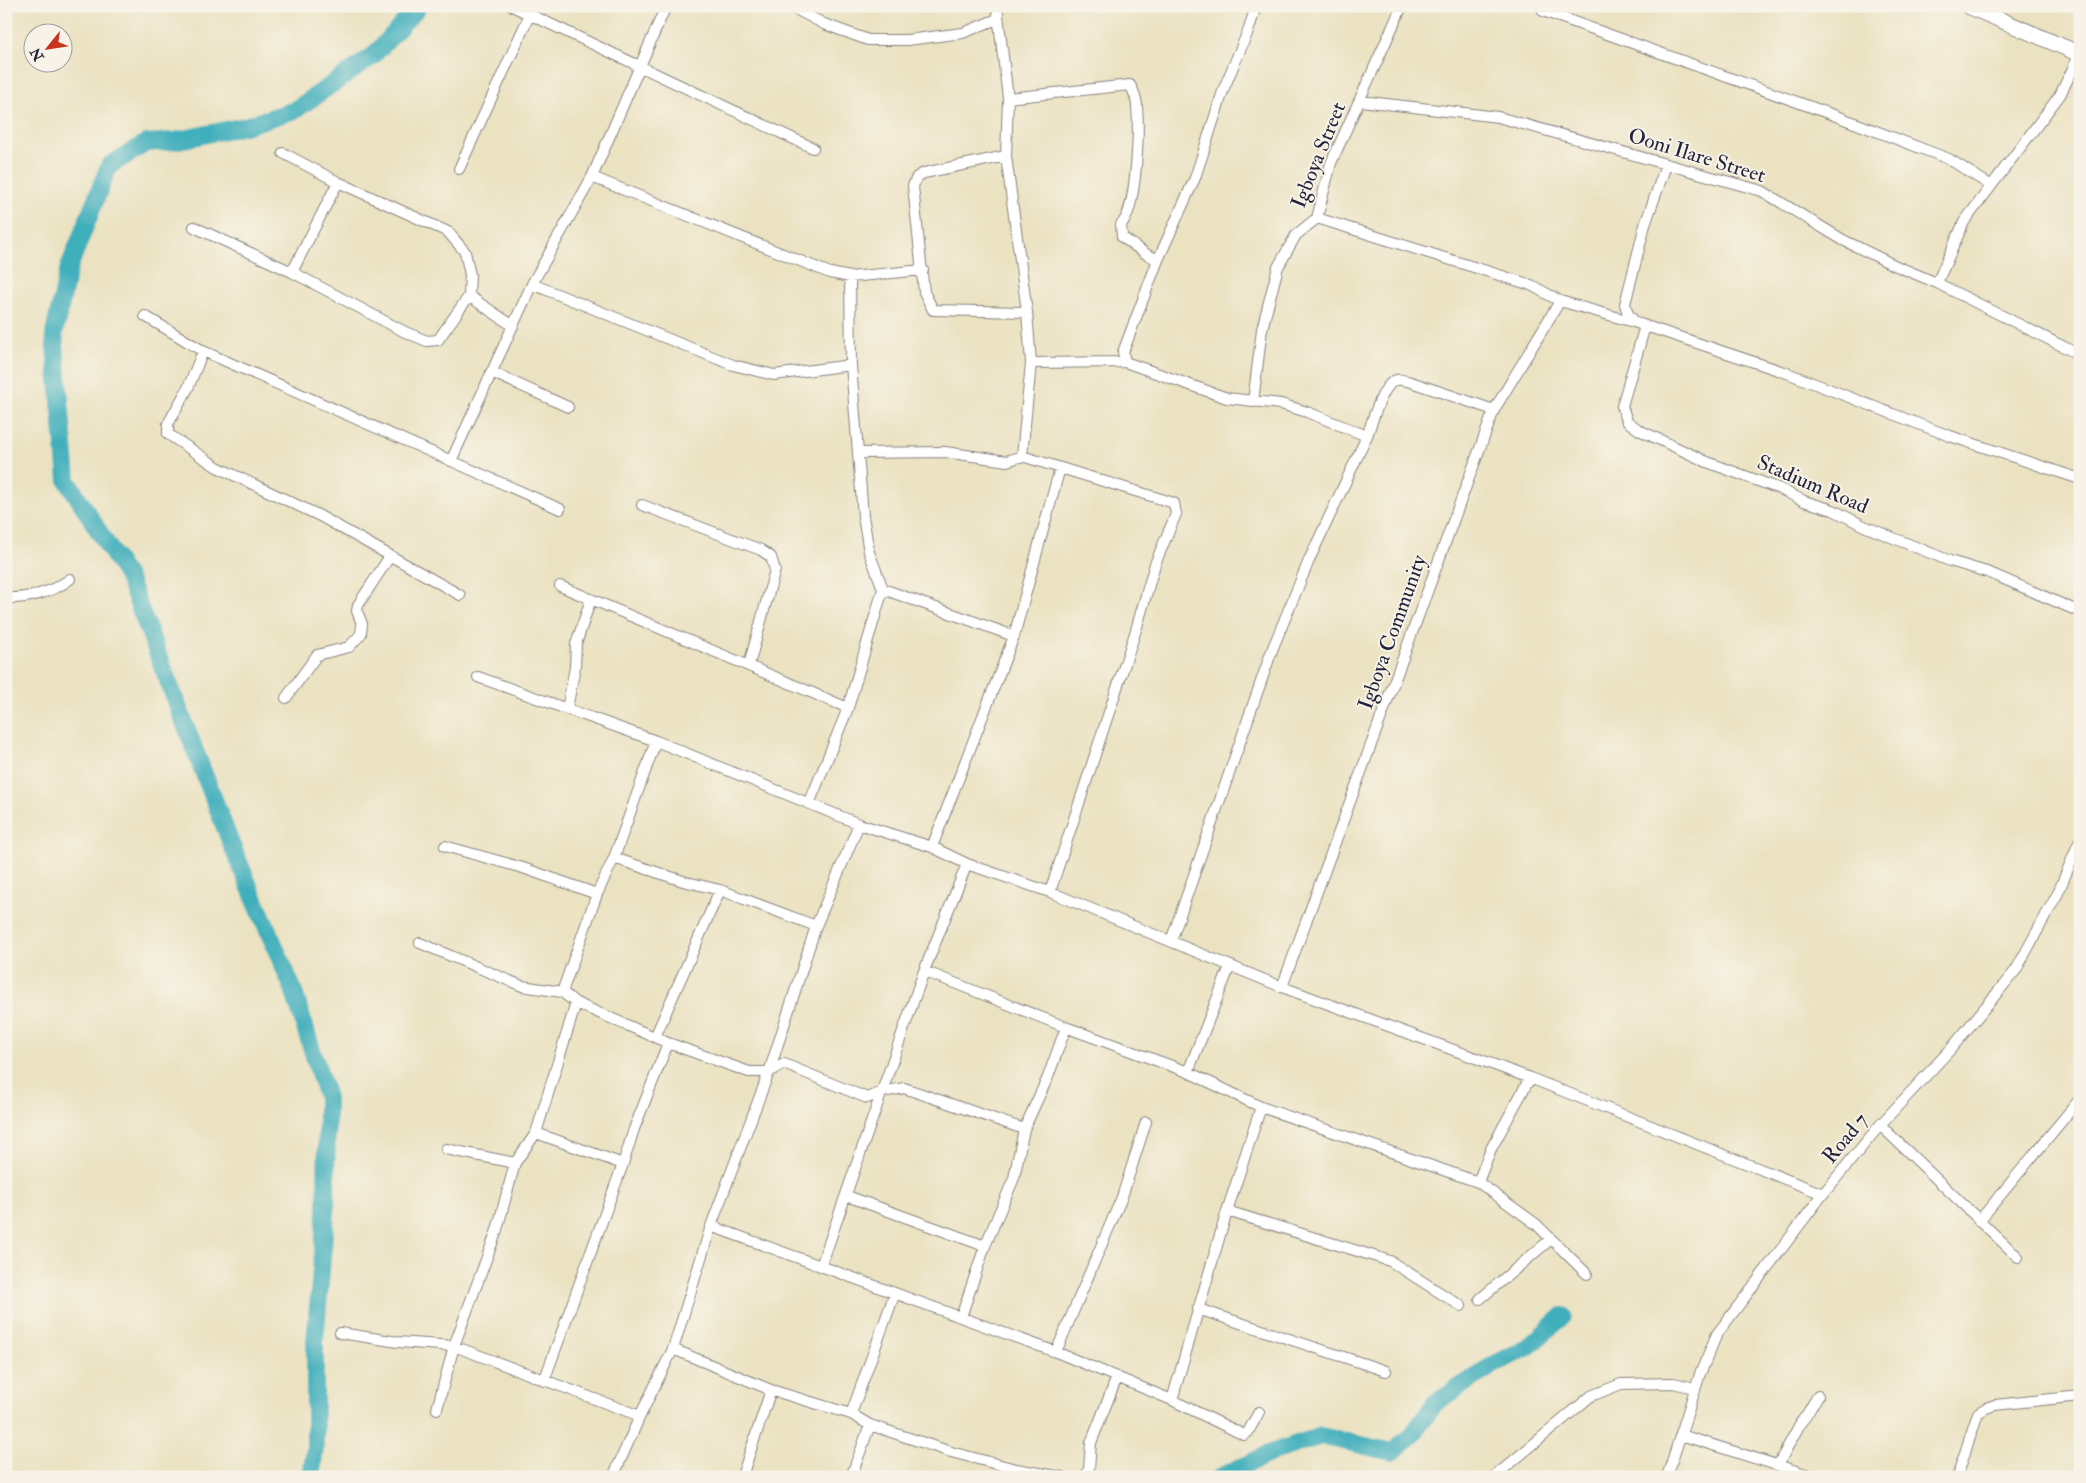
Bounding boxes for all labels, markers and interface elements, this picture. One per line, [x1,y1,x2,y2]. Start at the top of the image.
north arrow [22,22,72,72]
text: N [26,44,48,65]
street label: Igboya Street [1285,98,1352,212]
street label: Ooni Ilare Street [1625,122,1769,189]
street label: Stadium Road [1753,449,1873,520]
street label: Igboya Community [1352,551,1433,713]
street label: Road 7 [1816,1107,1875,1169]

